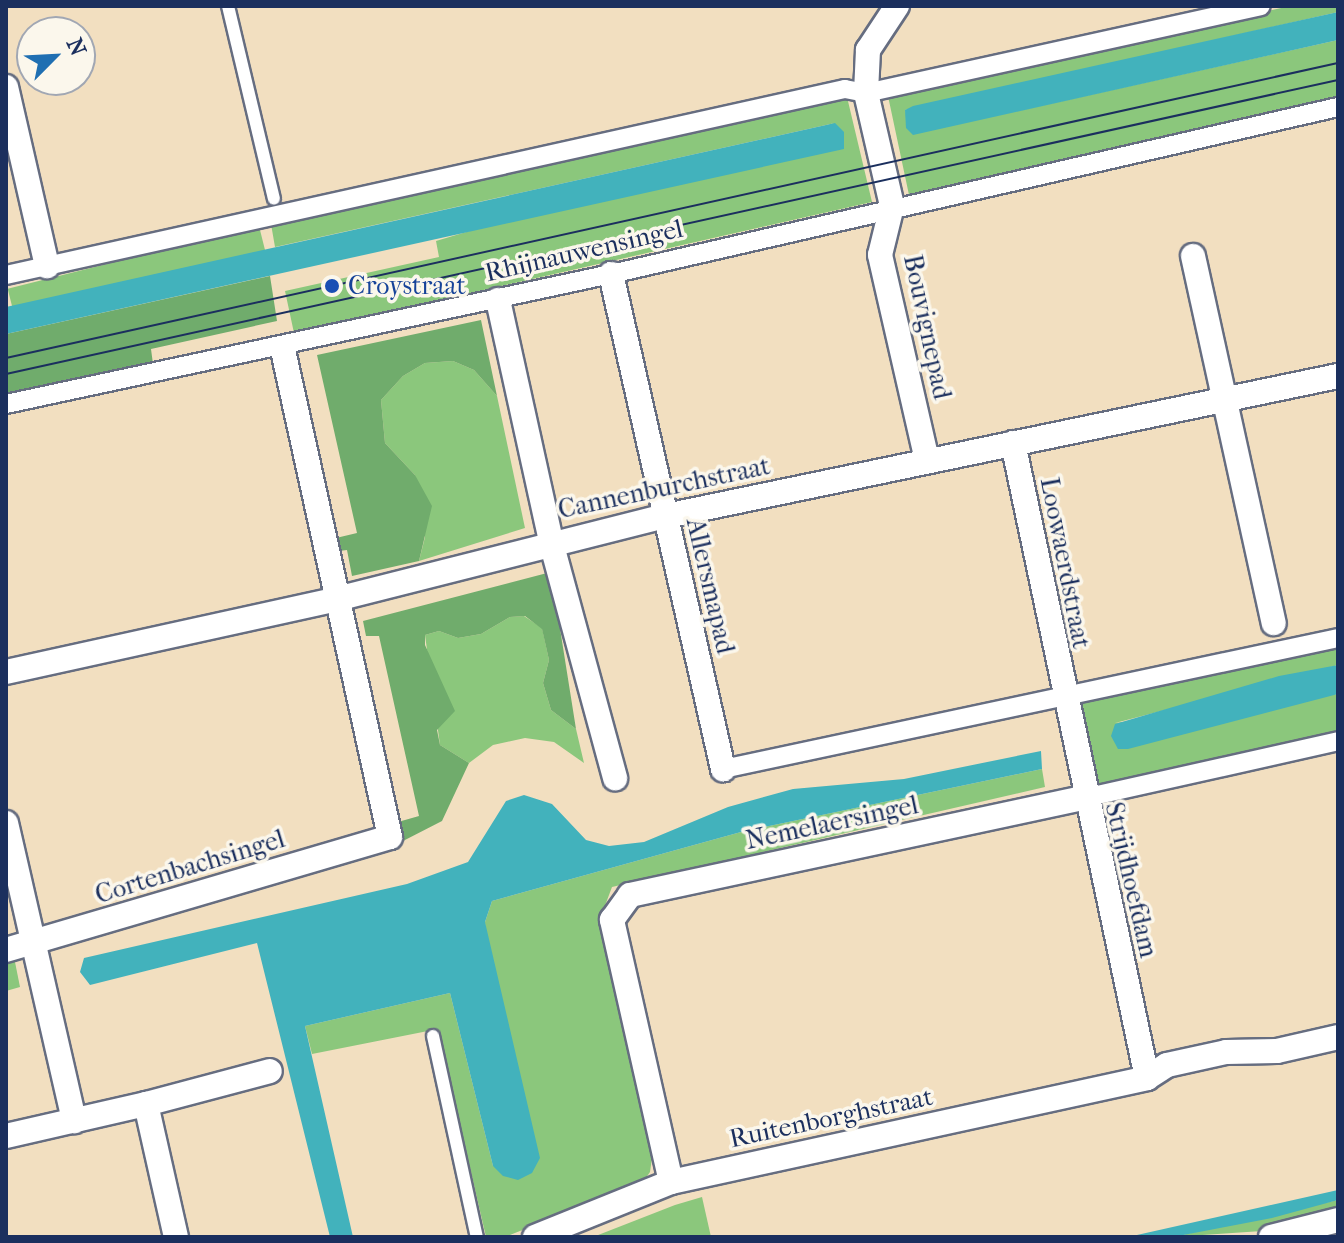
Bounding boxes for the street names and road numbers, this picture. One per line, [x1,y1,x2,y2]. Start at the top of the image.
street label: Rhijnauwensingel [482,213,686,289]
street label: Bouvignepad [896,252,958,402]
street label: Cannenburchstraat [555,450,773,526]
street label: Loowaerdstraat [1033,475,1097,651]
street label: Allersmapad [679,515,741,657]
street label: Nemelaersingel [743,789,921,857]
street label: Strijdhoefdam [1098,799,1164,961]
street label: Cortenbachsingel [91,823,289,911]
street label: Ruitenborghstraat [726,1081,936,1155]

